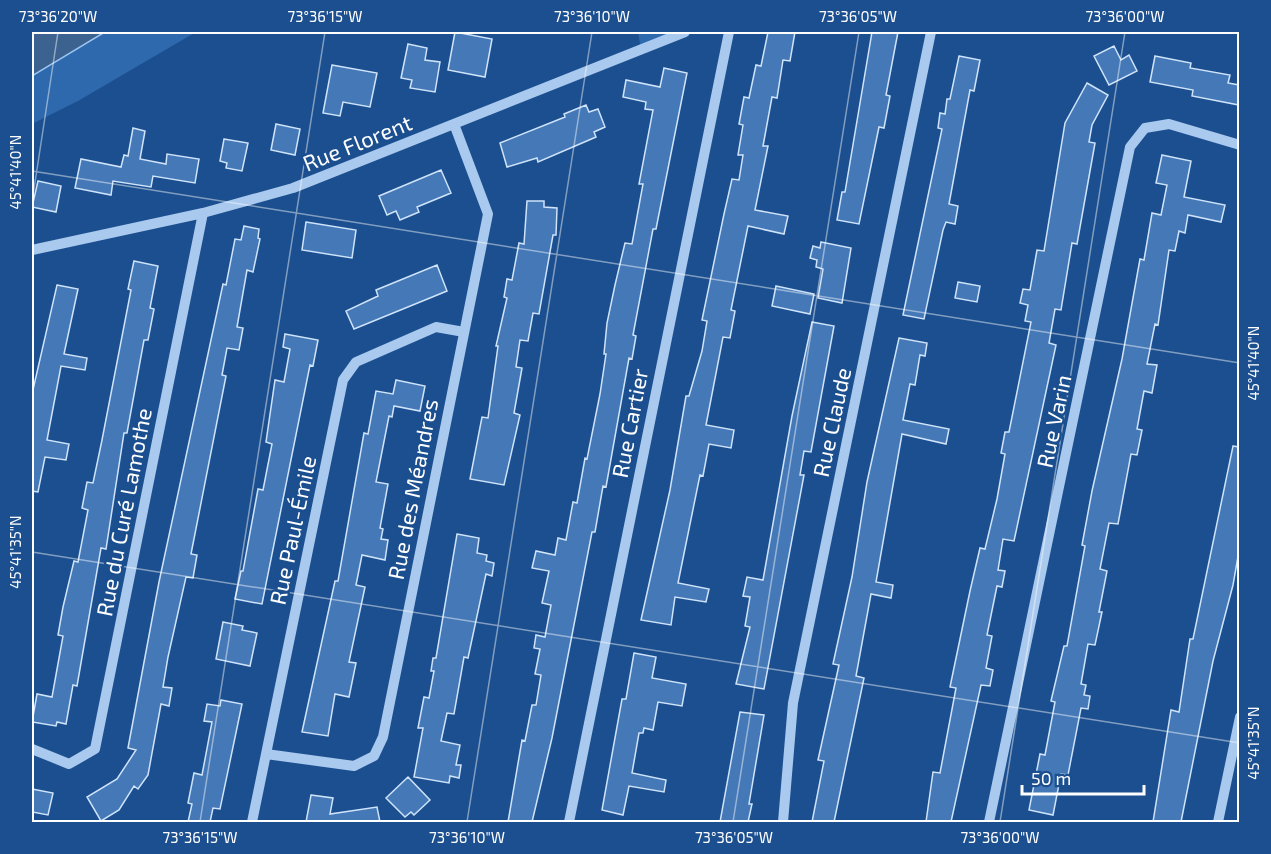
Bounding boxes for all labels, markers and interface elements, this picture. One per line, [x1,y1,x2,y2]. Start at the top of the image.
text: 73°36'20"W [19,7,97,25]
text: 73°36'15"W [287,7,363,25]
text: 73°36'10"W [554,7,630,25]
text: 73°36'05"W [819,7,897,25]
text: 73°36'00"W [1085,7,1165,25]
street label: Rue Florent [299,108,415,176]
text: 45°41'40"N [6,135,24,209]
text: 45°41'40"N [1244,326,1262,400]
street label: Rue Claude [807,365,855,479]
street label: Rue Cartier [606,366,652,480]
street label: Rue Varin [1030,372,1076,470]
street label: Rue des Méandres [382,396,442,582]
street label: Rue du Curé Lamothe [90,406,156,618]
street label: Rue Paul-Émile [264,453,320,607]
text: 45°41'35"N [6,515,24,589]
text: 45°41'35"N [1244,706,1262,780]
scale bar [1022,758,1144,796]
text: 50 m [1031,767,1071,789]
text: 73°36'15"W [162,828,238,846]
text: 73°36'10"W [429,828,505,846]
text: 73°36'05"W [695,828,773,846]
text: 73°36'00"W [960,828,1040,846]

